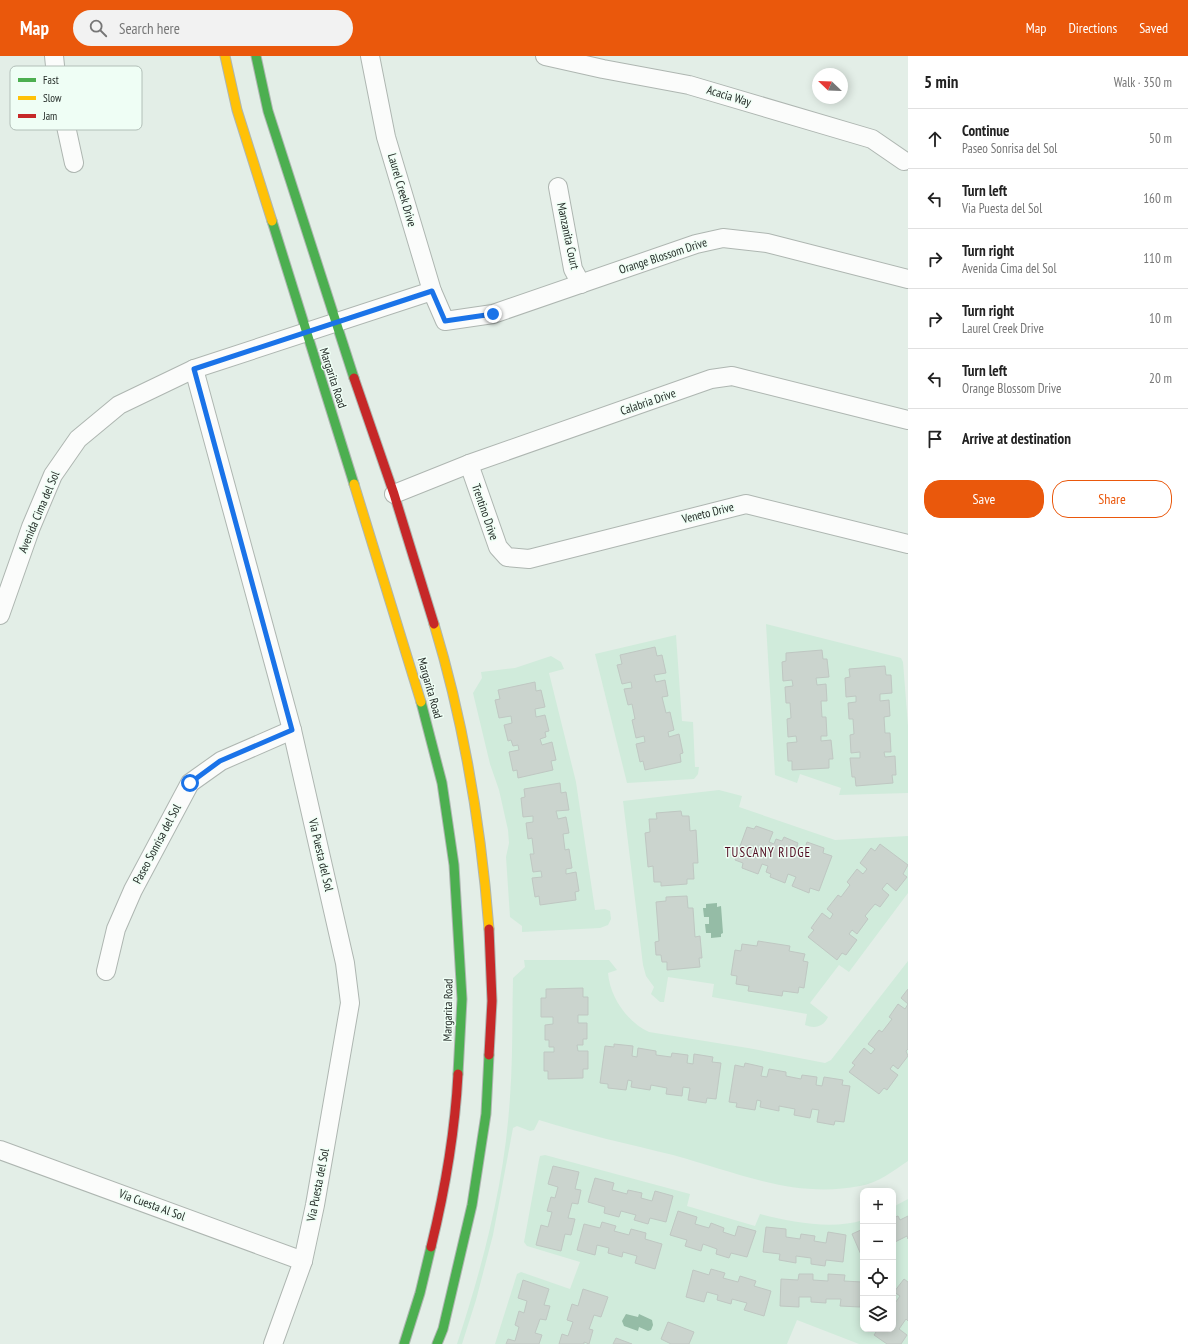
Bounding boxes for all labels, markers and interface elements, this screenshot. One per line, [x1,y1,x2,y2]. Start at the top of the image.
search box [73,10,353,46]
text: Map [20,16,49,40]
icon: search [87,17,109,39]
text: Search here [119,19,180,38]
text: Map [1026,19,1046,37]
text: Directions [1068,19,1117,37]
text: Saved [1139,19,1168,37]
legend [10,66,142,130]
north arrow [812,68,848,104]
text: 5 min [924,71,958,93]
text: Fast [43,73,59,87]
text: Walk · 350 m [1114,74,1172,91]
street label: Acacia Way [705,82,754,110]
text: Slow [43,91,62,105]
text: Jam [42,109,57,123]
text: Continue [962,121,1009,140]
icon: ahead [924,128,946,150]
text: 50 m [1149,130,1172,147]
text: Paseo Sonrisa del Sol [962,140,1057,157]
street label: Laurel Creek Drive [385,151,420,228]
text: Turn left [962,181,1007,200]
icon: left [924,188,946,210]
text: 160 m [1143,190,1172,207]
text: Via Puesta del Sol [962,200,1042,217]
street label: Manzanita Court [554,201,583,271]
street label: Orange Blossom Drive [617,234,709,277]
text: Turn right [962,241,1014,260]
icon: right [924,248,946,270]
text: 110 m [1143,250,1172,267]
text: Avenida Cima del Sol [962,260,1056,277]
text: Turn right [962,301,1014,320]
route end [484,305,502,323]
icon: right [924,308,946,330]
text: 10 m [1149,310,1172,327]
text: Laurel Creek Drive [962,320,1044,337]
street label: Margarita Road [317,346,350,410]
text: Turn left [962,361,1007,380]
icon: left [924,368,946,390]
text: 20 m [1149,370,1172,387]
text: Orange Blossom Drive [962,380,1061,397]
street label: Calabria Drive [618,385,678,418]
icon: arrive [924,428,946,450]
text: Arrive at destination [962,429,1071,448]
street label: Avenida Cima del Sol [15,469,63,555]
button: Save [924,480,1044,518]
button: Share [1052,480,1172,518]
street label: Trentino Drive [469,482,502,542]
street label: Veneto Drive [679,499,735,526]
street label: Margarita Road [415,656,446,720]
route start [181,774,199,792]
street label: Paseo Sonrisa del Sol [129,801,184,886]
street label: Via Puesta del Sol [306,816,337,893]
district label: TUSCANY RIDGE [725,844,811,861]
street label: Margarita Road [439,978,456,1041]
street label: Via Puesta del Sol [303,1147,332,1224]
street label: Via Cuesta Al Sol [116,1185,188,1224]
map controls [860,1188,896,1332]
button: + [860,1188,896,1224]
button: − [860,1224,896,1260]
button: locate [860,1260,896,1296]
button: layers [860,1296,896,1332]

